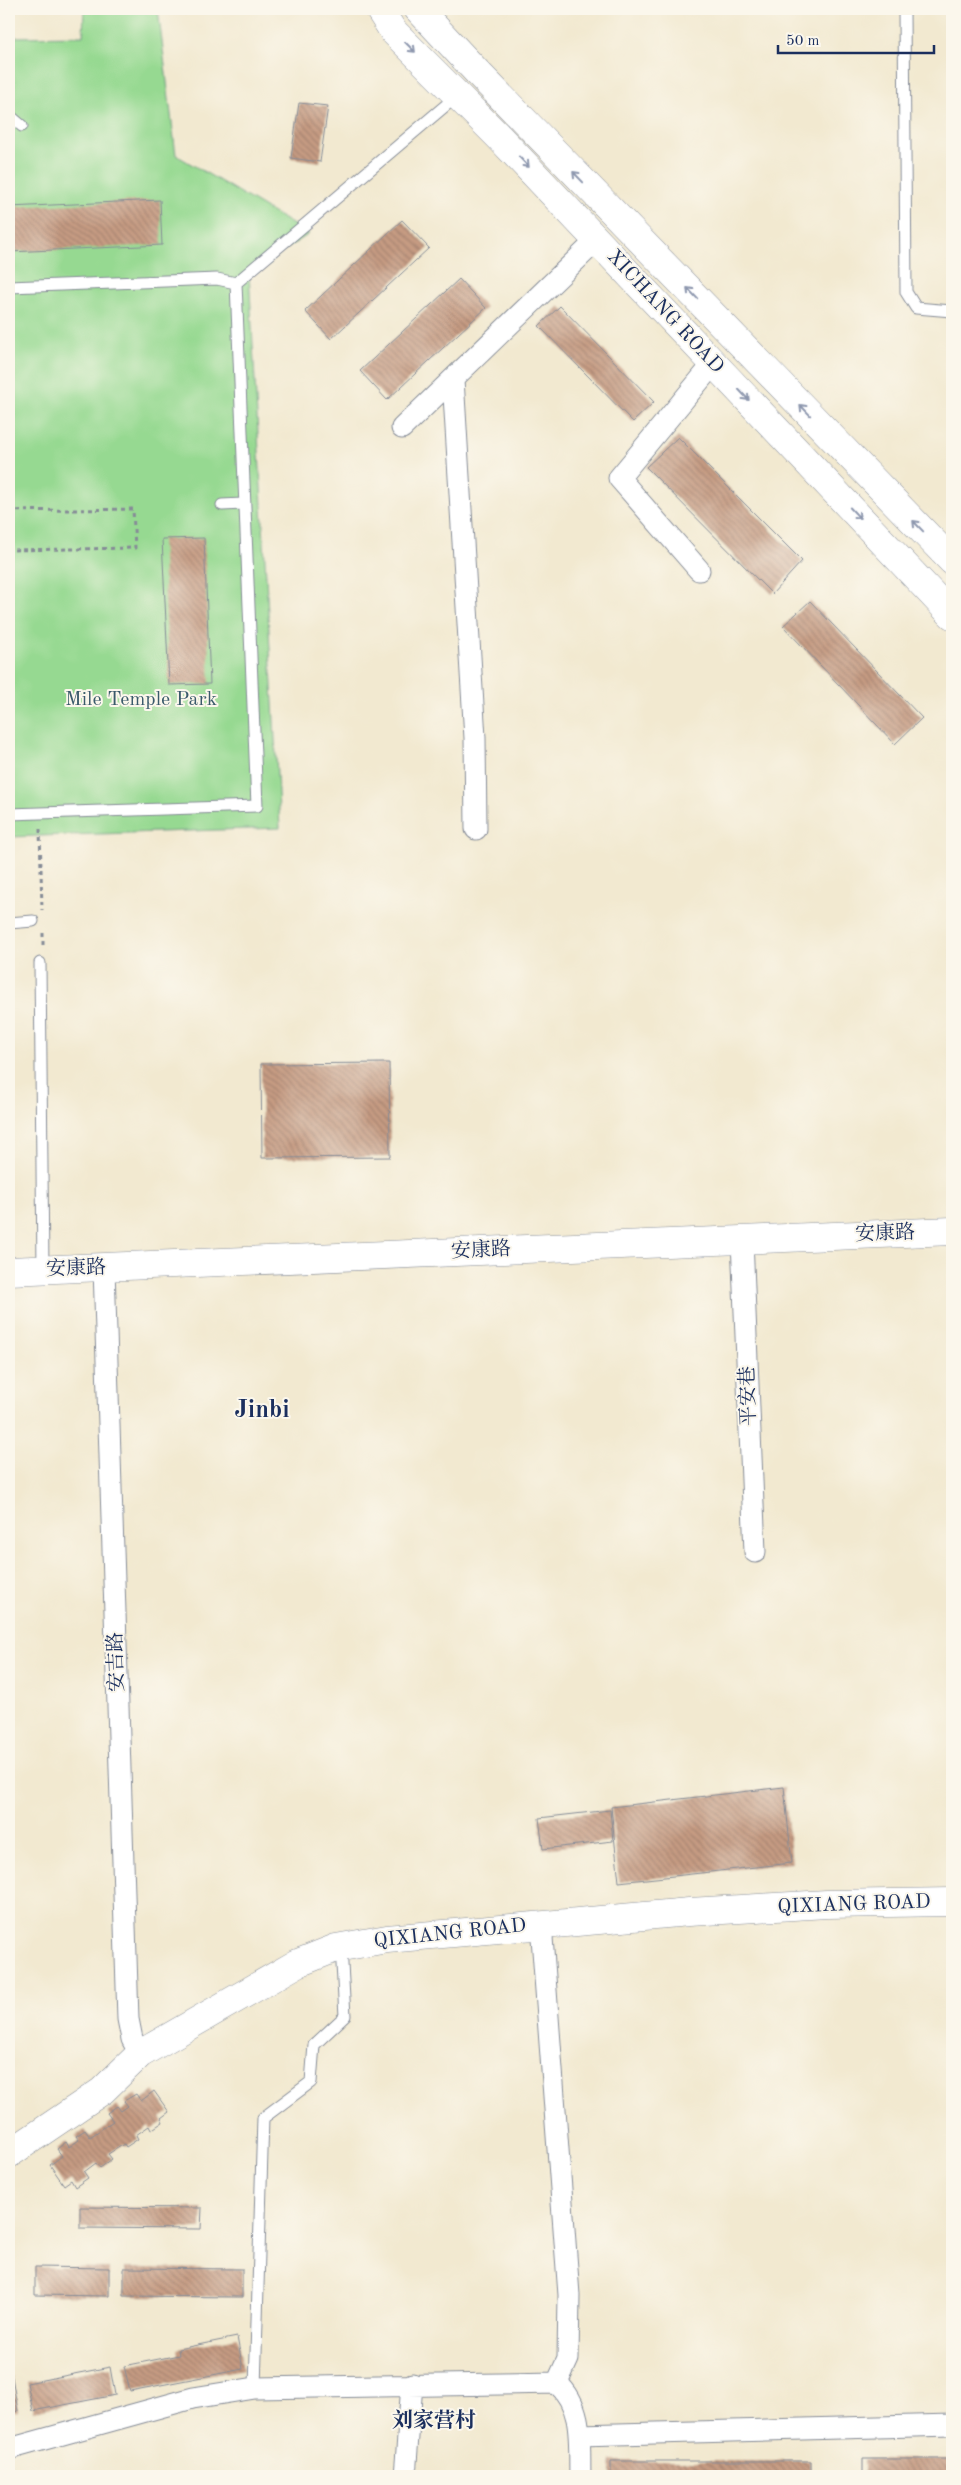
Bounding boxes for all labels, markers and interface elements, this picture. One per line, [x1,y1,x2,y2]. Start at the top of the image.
scale bar [778,22,935,54]
text: 50 m [786,34,820,49]
one-way arrow [403,41,416,53]
one-way arrow [518,156,530,169]
one-way arrow [572,171,584,183]
street label: XICHANG ROAD [603,246,727,378]
one-way arrow [686,288,698,300]
one-way arrow [738,388,750,401]
one-way arrow [799,404,811,416]
one-way arrow [849,506,861,519]
one-way arrow [912,520,924,533]
park label: Mile Temple Park [65,690,217,710]
street label: 安康路 [855,1220,915,1245]
street label: 安康路 [450,1236,511,1263]
street label: 安康路 [46,1255,106,1280]
street label: 平安巷 [736,1366,760,1426]
district label: Jinbi [234,1398,290,1423]
street label: 安吉路 [104,1632,128,1692]
street label: QIXIANG ROAD [777,1892,931,1918]
street label: QIXIANG ROAD [373,1916,527,1952]
district label: 刘家营村 [392,2408,476,2432]

